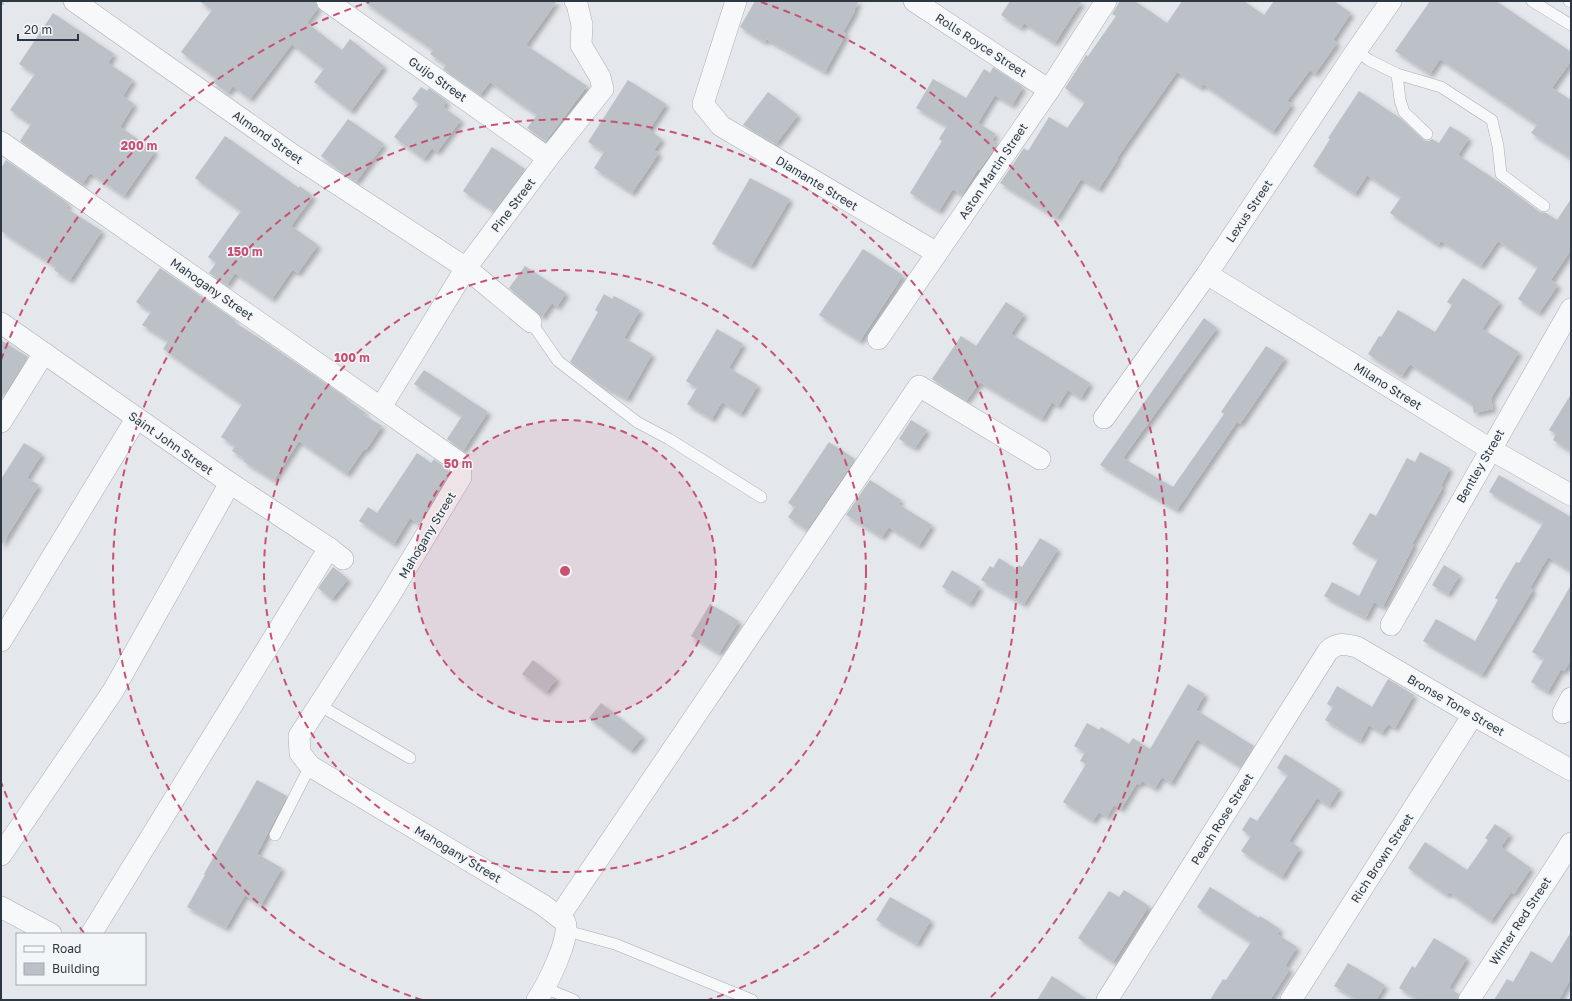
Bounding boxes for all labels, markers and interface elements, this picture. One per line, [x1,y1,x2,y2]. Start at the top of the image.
street label: Rolls Royce Street [933,10,1030,80]
scale bar [18,16,78,42]
text: 20 m [24,22,52,37]
street label: Guijo Street [406,53,470,105]
street label: Almond Street [230,107,306,167]
street label: Aston Martin Street [955,120,1031,222]
text: 200 m [121,138,157,153]
street label: Diamante Street [773,153,861,214]
street label: Pine Street [488,175,538,235]
street label: Lexus Street [1223,177,1276,245]
text: 150 m [228,244,262,259]
street label: Mahogany Street [167,255,257,323]
text: 100 m [334,350,370,365]
street label: Milano Street [1351,359,1425,413]
street label: Saint John Street [126,408,216,478]
street label: Bentley Street [1453,426,1507,506]
text: 50 m [444,456,472,471]
street label: Mahogany Street [395,489,459,581]
centre of rings [558,564,572,578]
street label: Bronse Tone Street [1405,671,1508,739]
street label: Peach Rose Street [1188,770,1256,868]
street label: Rich Brown Street [1347,810,1417,906]
street label: Mahogany Street [412,822,504,886]
street label: Winter Red Street [1486,874,1554,968]
legend [16,933,146,985]
text: Road [52,941,81,956]
text: Building [52,961,100,976]

